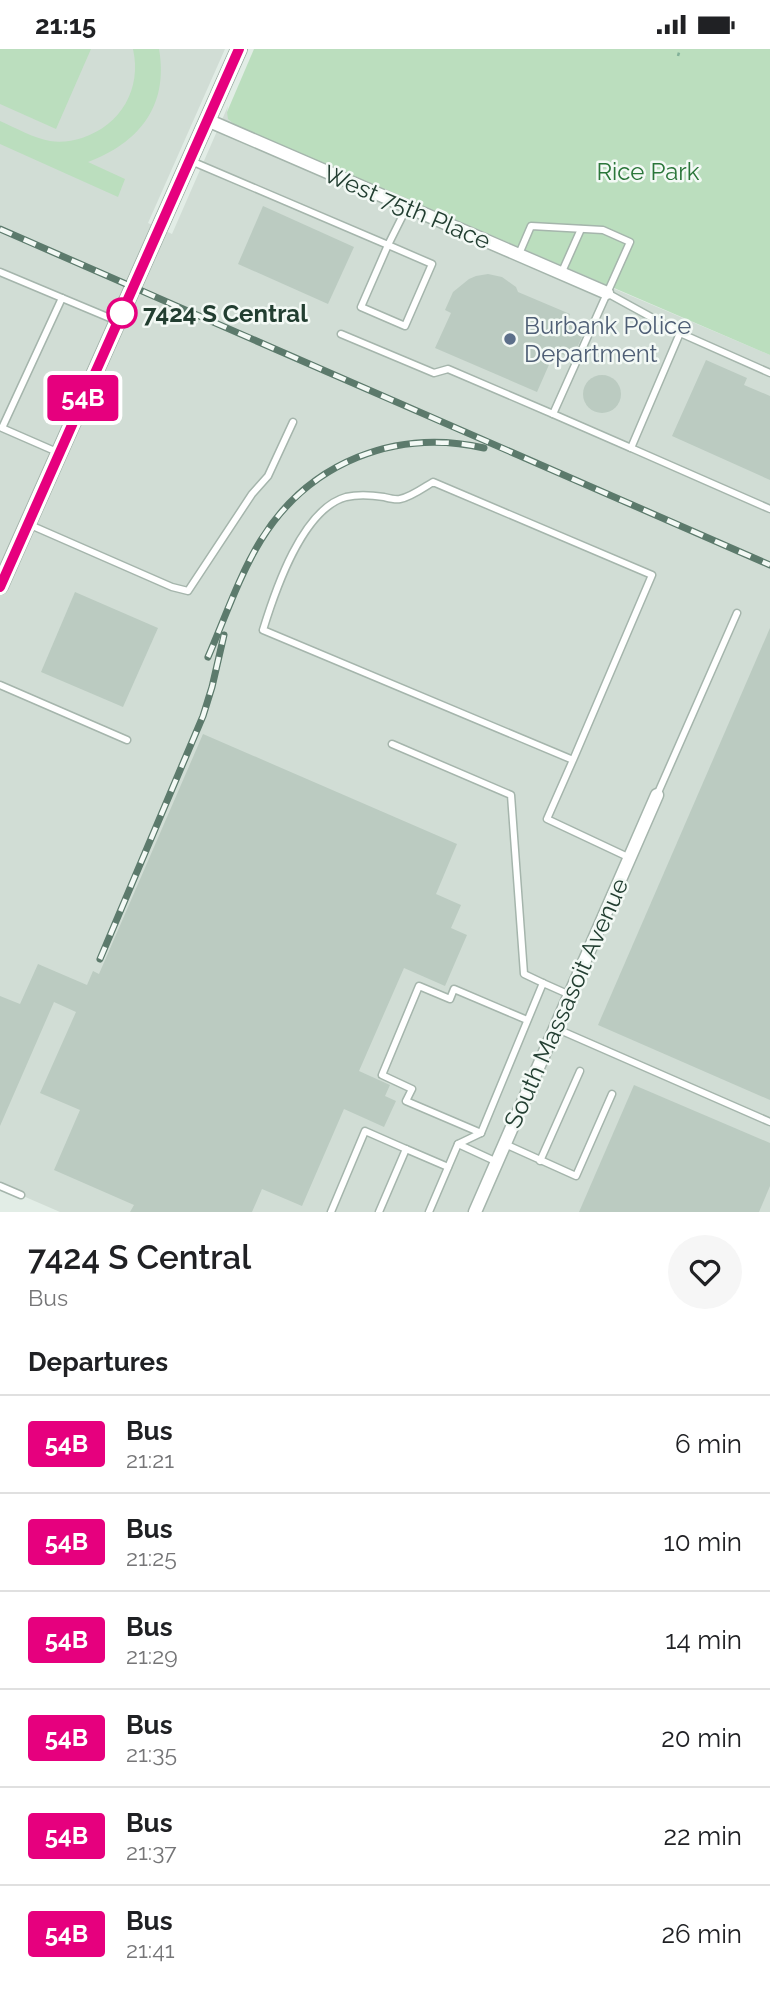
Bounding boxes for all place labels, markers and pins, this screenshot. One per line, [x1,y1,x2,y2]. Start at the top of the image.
marker: 7424 S Central [107,298,137,328]
place label: 7424 S Central [143,299,308,328]
place label: Burbank Police Department [524,311,691,368]
marker: Burbank Police Department [502,331,518,347]

